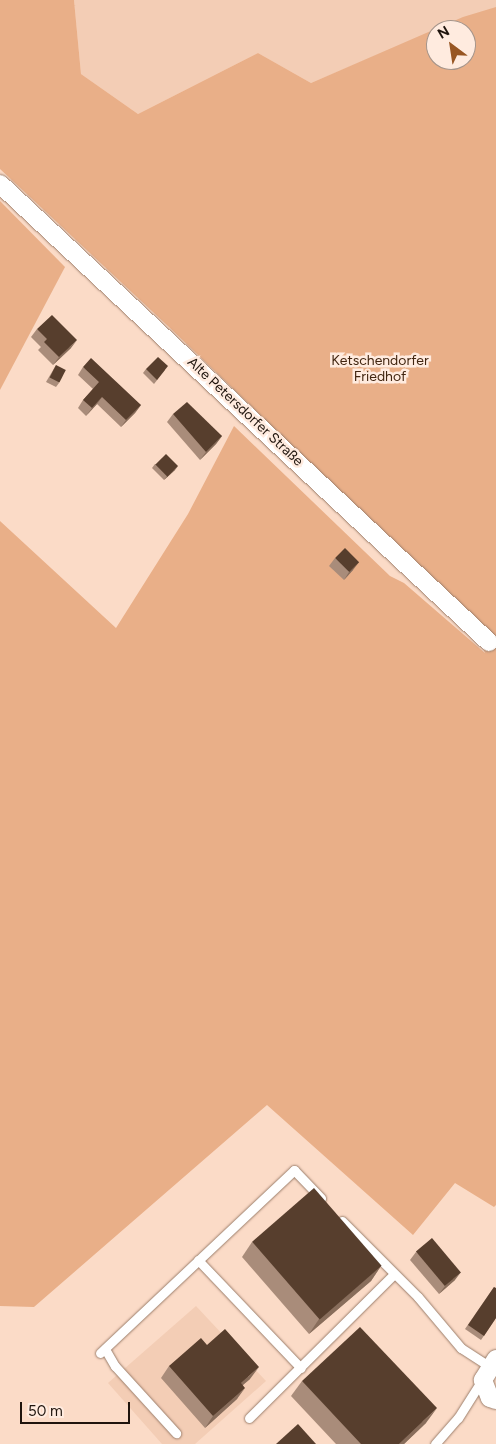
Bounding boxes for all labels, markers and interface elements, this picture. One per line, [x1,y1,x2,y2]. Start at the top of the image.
north arrow [426,20,476,70]
text: N [435,23,453,43]
park label: Ketschendorfer Friedhof [331,353,429,386]
street label: Alte Petersdorfer Straße [184,354,306,470]
scale bar [22,1392,132,1424]
text: 50 m [28,1402,63,1420]

